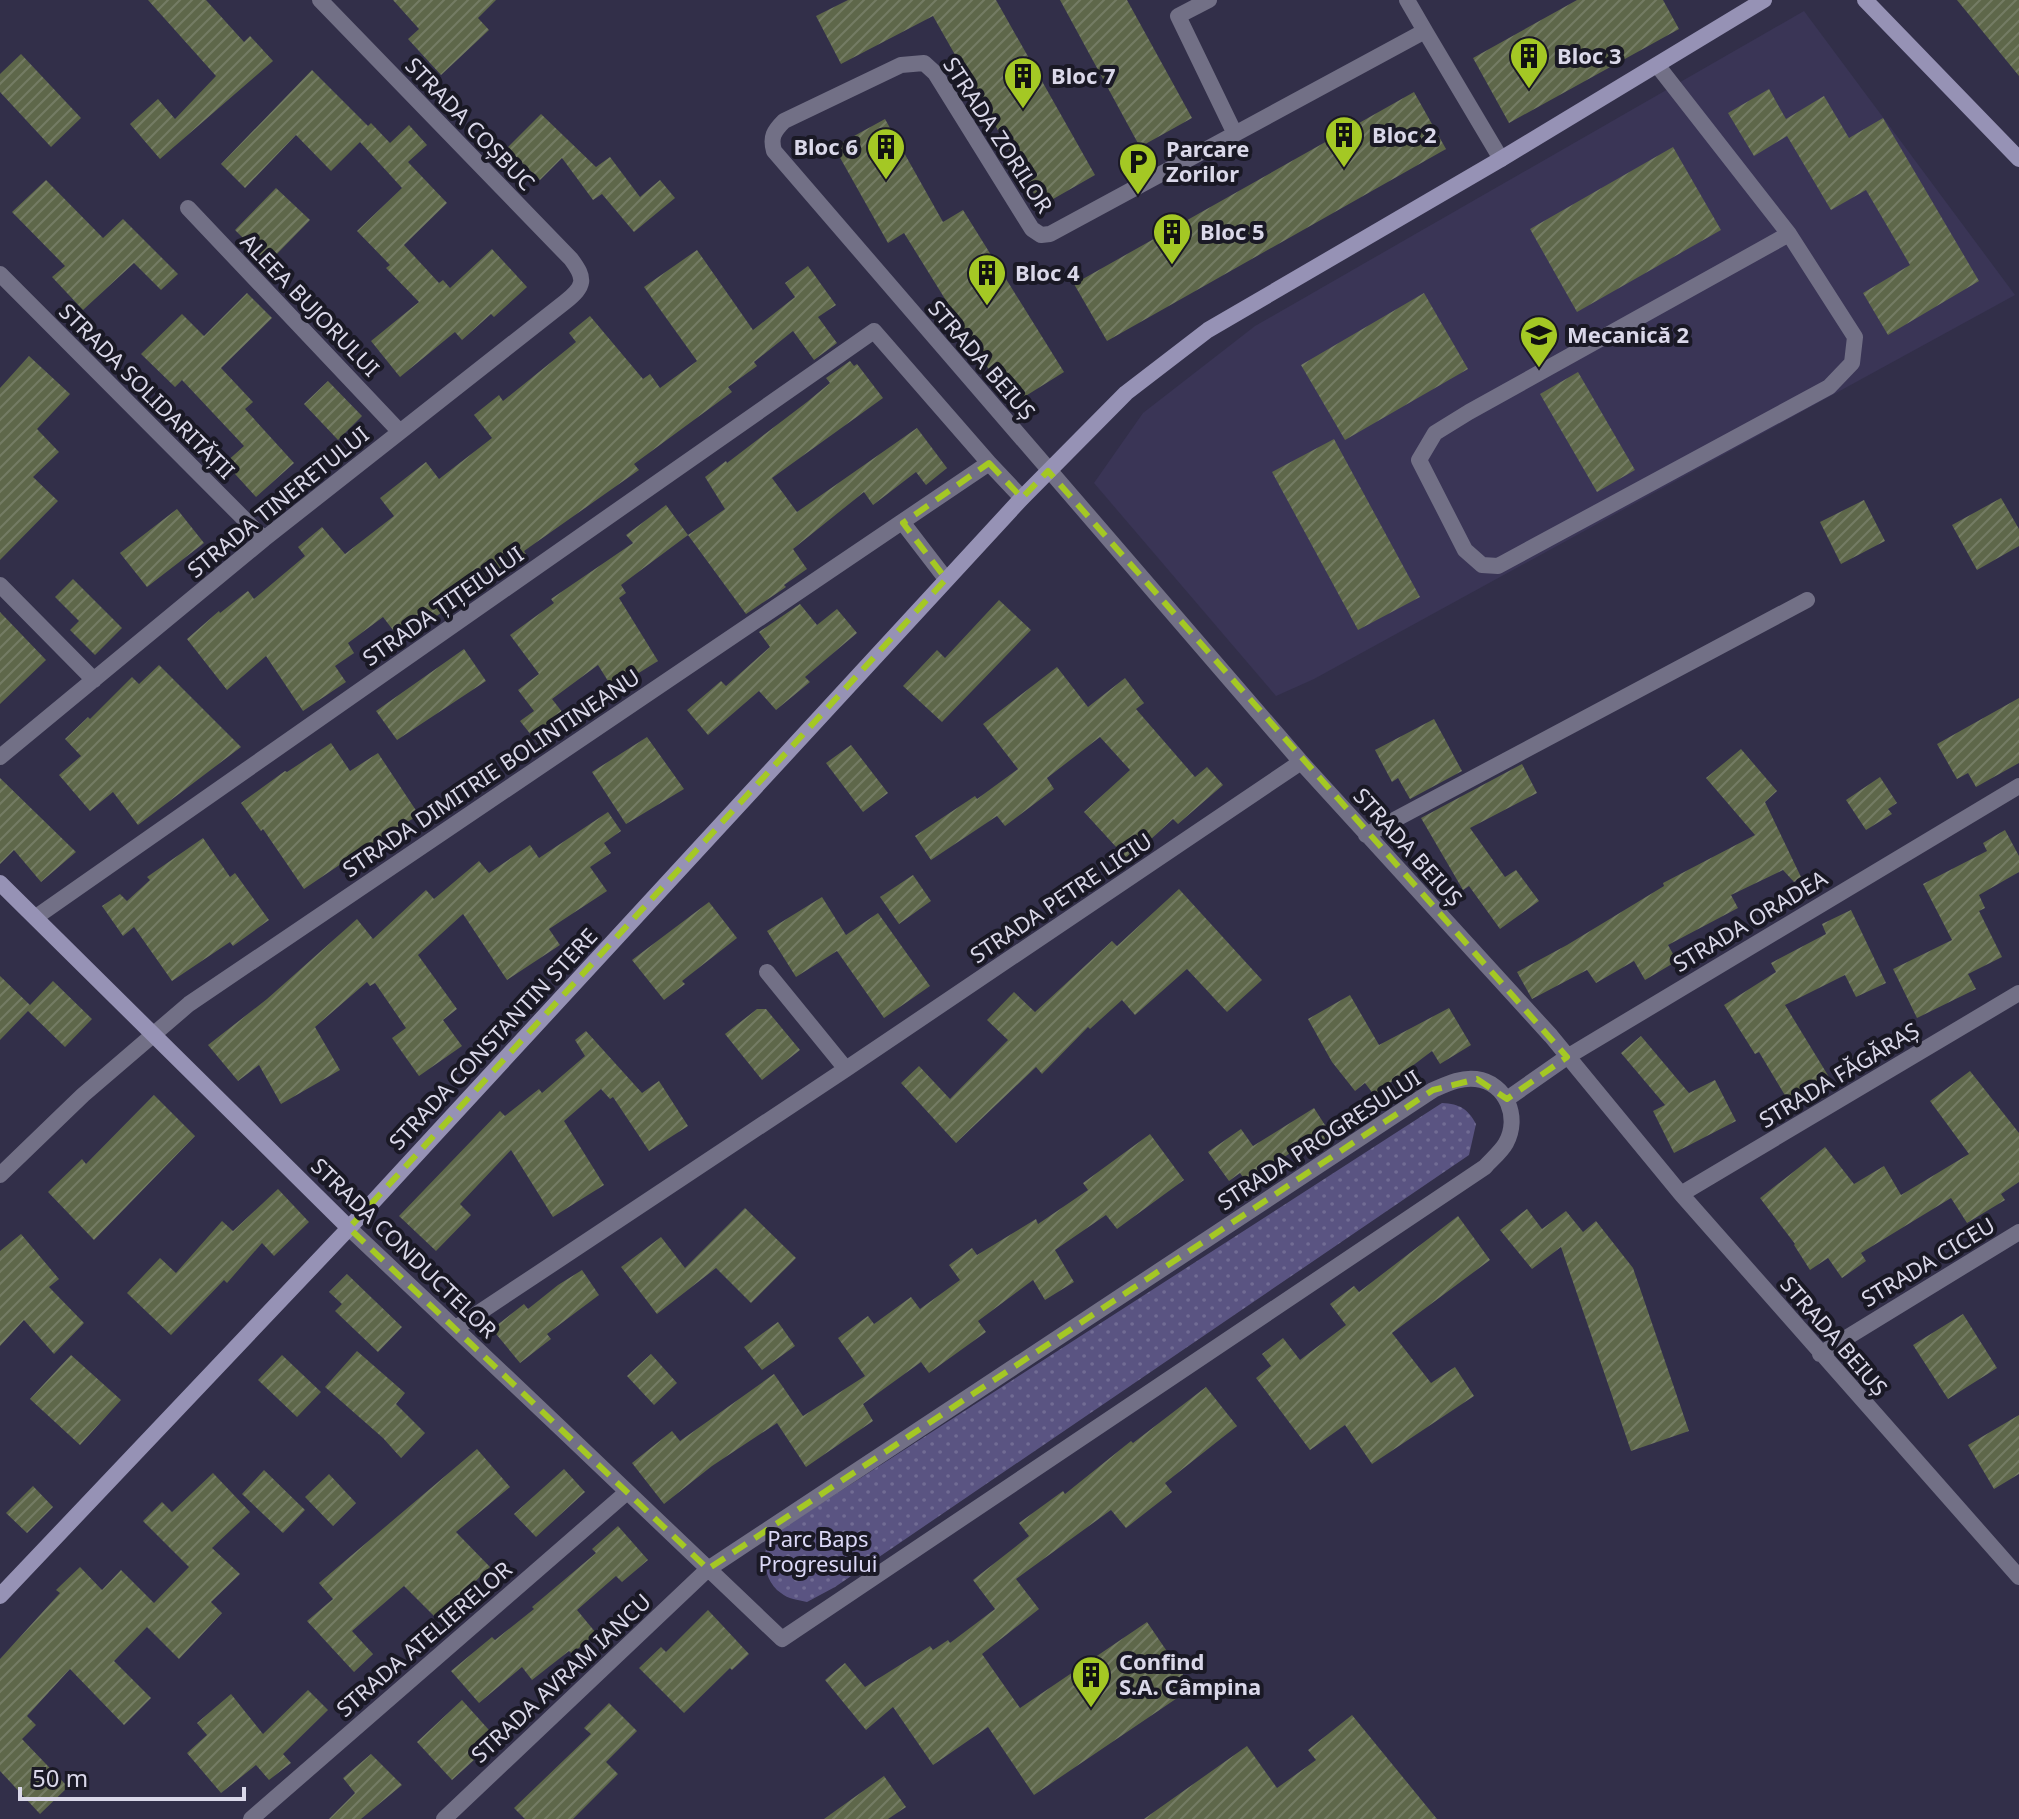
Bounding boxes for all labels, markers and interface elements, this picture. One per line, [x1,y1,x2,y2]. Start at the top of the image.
building icon: Bloc 3 [1508,35,1550,90]
place label: Bloc 3 [1557,40,1622,70]
street label: STRADA COȘBUC [399,50,542,197]
street label: STRADA ZORILOR [937,51,1061,218]
building icon: Bloc 7 [1002,55,1044,110]
place label: Bloc 7 [1051,60,1116,90]
building icon: Bloc 2 [1323,114,1365,169]
place label: Bloc 2 [1372,119,1437,149]
building icon: Bloc 6 [865,126,907,181]
place label: Bloc 6 [793,131,858,161]
place label: Parcare Zorilor [1166,133,1249,188]
parking icon: Parcare Zorilor [1117,141,1159,196]
building icon: Bloc 5 [1151,211,1193,266]
place label: Bloc 5 [1200,216,1265,246]
street label: ALEEA BUJORULUI [235,226,387,382]
building icon: Bloc 4 [966,252,1008,307]
place label: Bloc 4 [1015,257,1080,287]
street label: STRADA BEIUȘ [922,293,1043,426]
street label: STRADA SOLIDARITĂȚII [53,296,242,485]
school or university icon: Mecanică 2 [1518,314,1560,369]
place label: Mecanică 2 [1567,319,1689,349]
street label: STRADA TINERETULUI [180,419,374,584]
street label: STRADA ȚIȚEIULUI [356,538,529,672]
street label: STRADA DIMITRIE BOLINTINEANU [336,661,645,883]
street label: STRADA BEIUȘ [1348,781,1470,912]
street label: STRADA PETRE LICIU [964,825,1157,969]
street label: STRADA ORADEA [1667,862,1833,978]
street label: STRADA CONSTANTIN STERE [381,921,603,1156]
street label: STRADA FĂGĂRAȘ [1753,1014,1924,1134]
street label: STRADA PROGRESULUI [1211,1062,1426,1216]
street label: STRADA CONDUCTELOR [305,1151,504,1344]
street label: STRADA CICEU [1855,1209,2000,1313]
street label: STRADA BEIUȘ [1774,1269,1895,1402]
park label: Parc Baps Progresului [759,1523,877,1578]
street label: STRADA ATELIERELOR [329,1553,518,1723]
street label: STRADA AVRAM IANCU [464,1586,657,1769]
place label: Confind S.A. Câmpina [1119,1646,1261,1701]
building icon: Confind S.A. Câmpina [1070,1654,1112,1709]
scale bar [20,1751,244,1801]
text: 50 m [32,1761,88,1794]

